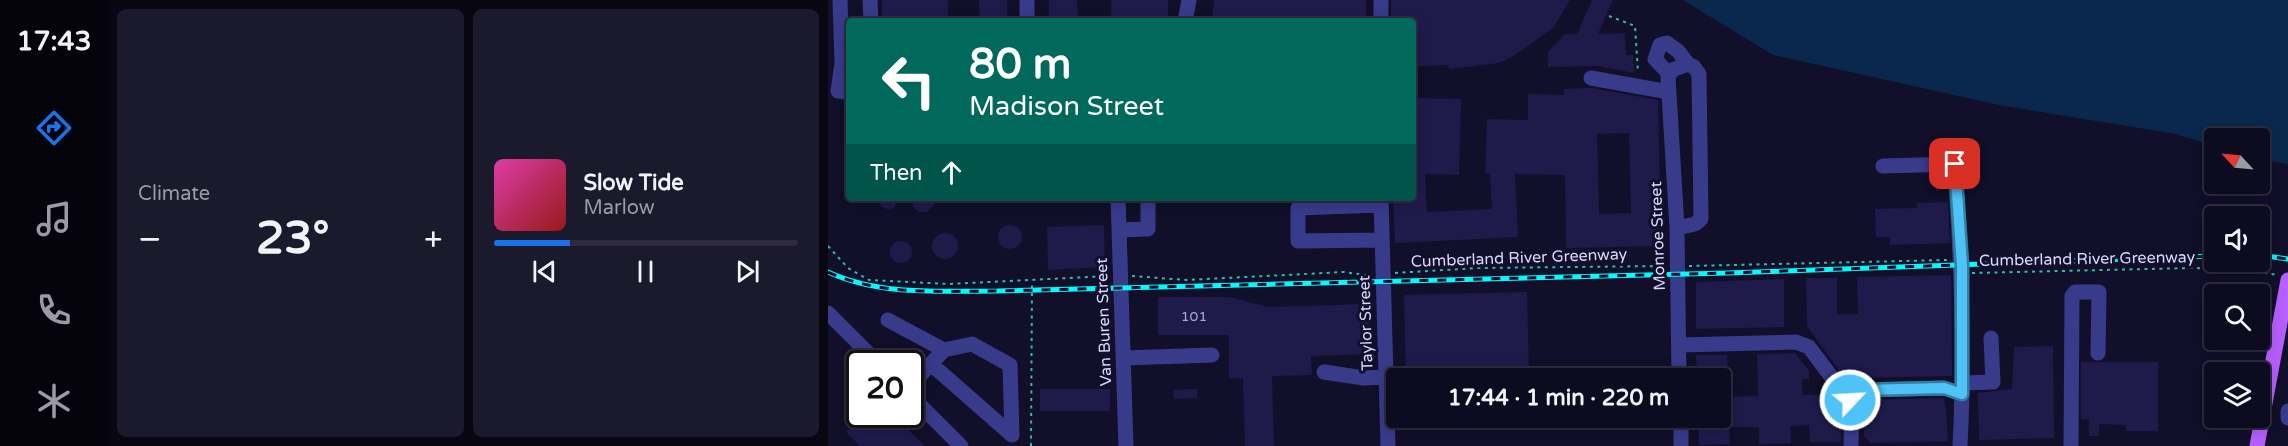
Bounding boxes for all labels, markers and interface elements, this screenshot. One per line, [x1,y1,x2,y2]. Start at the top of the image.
text: 17:43 [17,25,91,58]
text: 80 m [969,39,1071,90]
icon: left [870,42,948,120]
text: Madison Street [969,90,1164,123]
icon: directions [33,107,75,149]
north arrow [2204,128,2270,194]
map controls [2204,128,2270,428]
pin [1929,138,1980,189]
icon: arrive [1938,147,1971,180]
icon: ahead [935,156,968,189]
text: Then [870,160,923,186]
text: Slow Tide [584,170,684,196]
street label: Monroe Street [1646,181,1670,291]
text: Climate [138,182,210,206]
text: Marlow [584,196,655,220]
icon: music [33,198,75,240]
button: sound [2204,206,2270,272]
text: 23° [256,212,329,266]
text: − [138,220,162,259]
text: + [424,220,442,259]
street label: Cumberland River Greenway [1410,244,1628,272]
street label: Cumberland River Greenway [1979,247,2196,271]
icon: previous [528,255,561,288]
icon: pause [629,255,662,288]
icon: next [731,255,764,288]
street label: Van Buren Street [1092,257,1116,387]
street label: Taylor Street [1354,275,1378,371]
button: search [2204,284,2270,350]
icon: phone [33,289,75,331]
house number: 101 [1181,308,1207,325]
speed limit sign: 20 [846,350,924,428]
button: layers [2204,362,2270,428]
position arrow [1818,368,1882,432]
icon: climate [33,380,75,422]
text: 17:44 · 1 min · 220 m [1448,385,1669,411]

